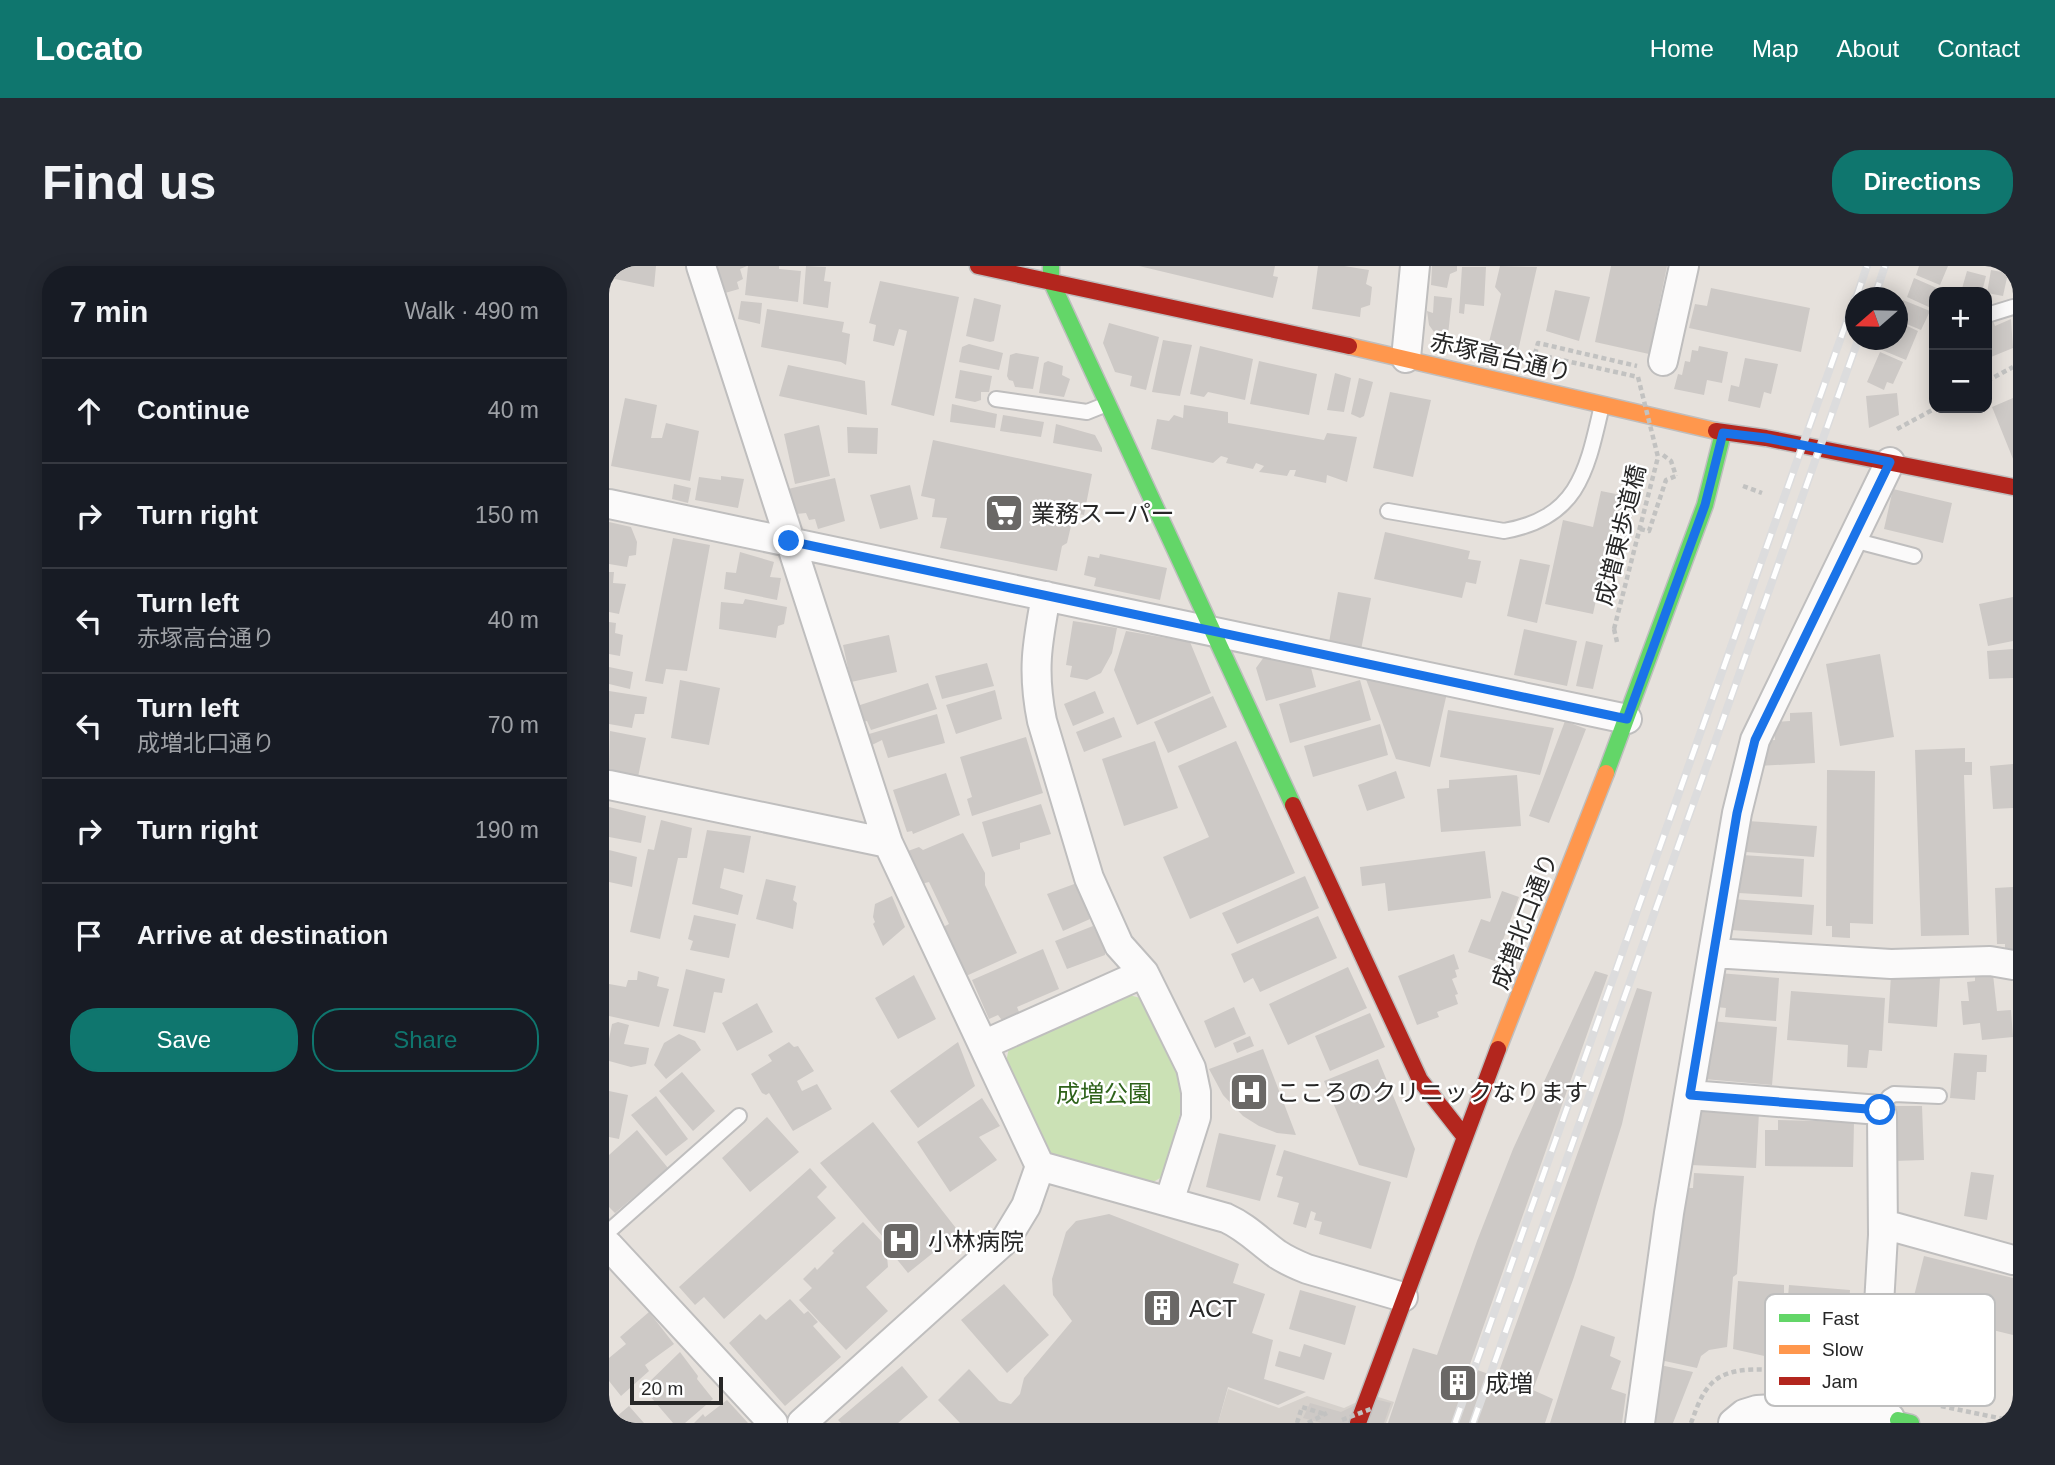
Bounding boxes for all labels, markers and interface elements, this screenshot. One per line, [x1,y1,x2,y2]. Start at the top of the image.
text: Locato [35,30,143,67]
text: Home [1650,35,1714,62]
text: Map [1752,35,1799,62]
text: About [1837,35,1899,62]
text: Contact [1937,35,2020,62]
button: Directions [1832,150,2013,214]
text: Find us [42,155,216,209]
north arrow [1845,287,1908,350]
map controls [1929,287,1992,413]
button: + [1929,287,1992,350]
text: 7 min [70,295,148,328]
text: Walk · 490 m [404,298,539,324]
street label: 赤塚高台通り [1428,328,1574,386]
button: − [1929,350,1992,413]
icon: ahead [70,392,108,430]
text: Continue [137,395,250,425]
text: 40 m [488,397,539,423]
street label: 成増東歩道橋 [1589,462,1651,608]
supermarket icon: 業務スーパー [983,492,1025,534]
icon: right [70,497,108,535]
text: Turn right [137,500,258,530]
place label: 業務スーパー [1031,500,1175,527]
text: 150 m [475,502,539,528]
route end [773,525,804,556]
text: Turn left [137,588,239,618]
icon: left [70,602,108,640]
text: 40 m [488,607,539,633]
text: 赤塚高台通り [137,625,275,651]
text: Turn left [137,693,239,723]
icon: left [70,707,108,745]
text: 70 m [488,712,539,738]
text: 成増北口通り [137,730,275,756]
icon: right [70,812,108,850]
text: Turn right [137,815,258,845]
text: 190 m [475,817,539,843]
street label: 成増北口通り [1486,849,1562,993]
icon: arrive [70,917,108,955]
text: Arrive at destination [137,920,388,950]
button: Save [70,1008,298,1072]
button: Share [312,1008,539,1072]
hospital icon: こころのクリニックなります [1228,1071,1270,1113]
place label: こころのクリニックなります [1276,1079,1588,1106]
park label: 成増公園 [1056,1080,1152,1107]
route start [1864,1094,1895,1125]
hospital icon: 小林病院 [880,1220,922,1262]
place label: 小林病院 [928,1228,1024,1255]
building icon: ACT [1141,1287,1183,1329]
legend [1765,1294,1995,1406]
place label: ACT [1189,1295,1237,1322]
text: Fast [1822,1308,1860,1329]
text: Slow [1822,1339,1863,1360]
building icon: 成増 [1437,1362,1479,1404]
place label: 成増 [1485,1370,1533,1397]
text: Jam [1822,1371,1858,1392]
scale bar [630,1374,723,1406]
text: 20 m [641,1378,683,1399]

